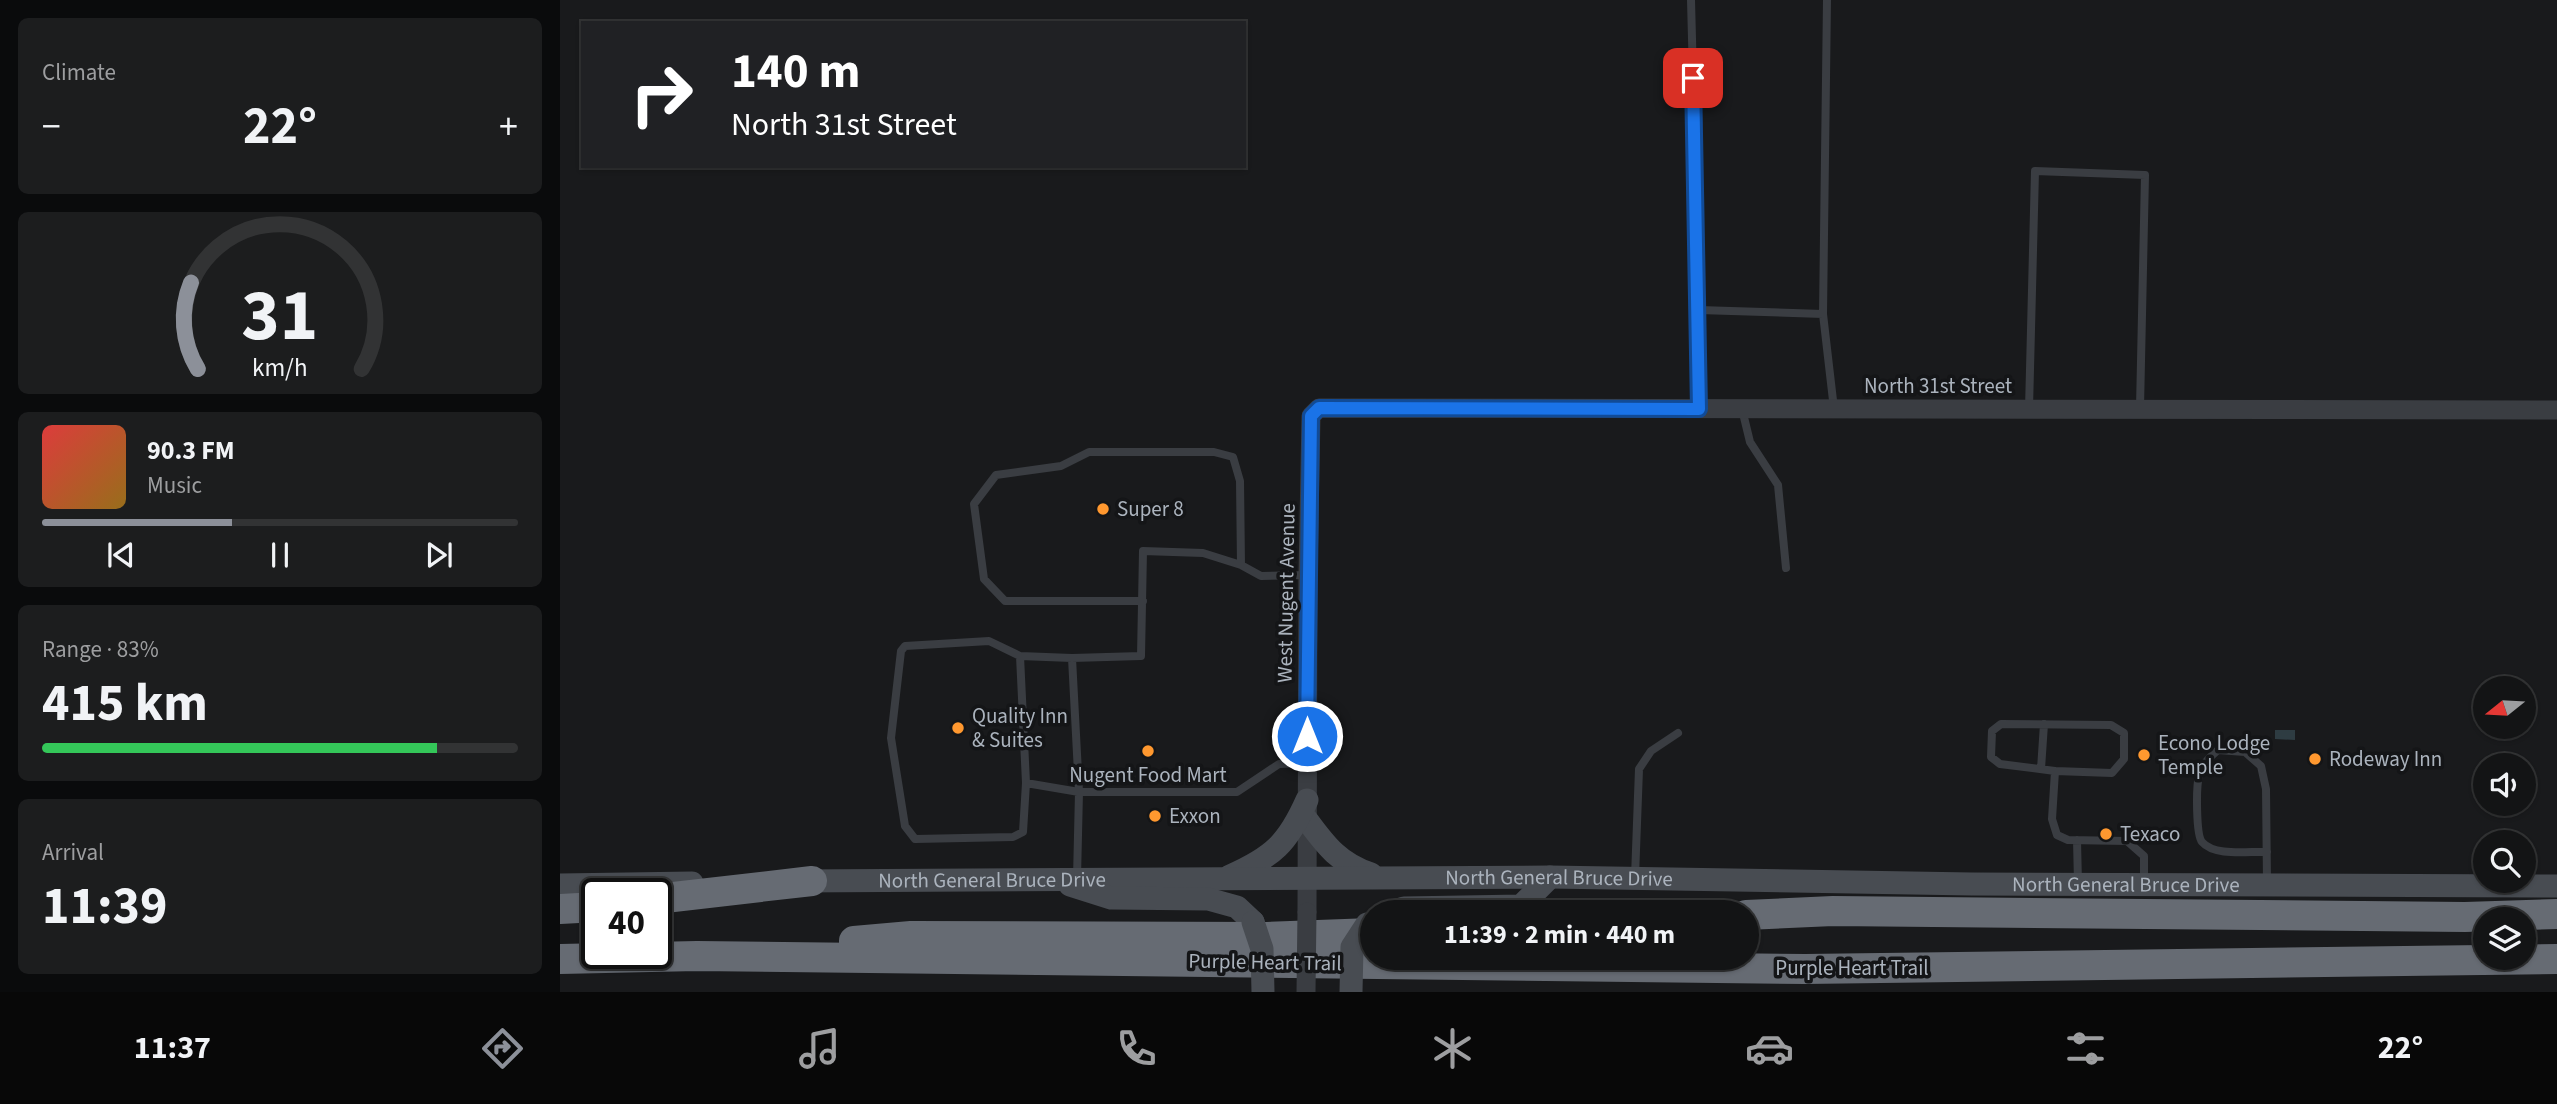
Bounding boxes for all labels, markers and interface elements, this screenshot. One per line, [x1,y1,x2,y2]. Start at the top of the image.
text: 140 m [731,37,860,107]
pin [1663,48,1723,108]
icon: right [616,49,707,140]
text: Climate [42,56,116,89]
icon: arrive [1674,59,1712,97]
text: 22° [243,90,317,164]
text: − [42,100,61,154]
text: + [499,100,518,154]
text: North 31st Street [731,102,957,148]
text: 31 [242,264,318,368]
text: km/h [252,349,308,385]
street label: North 31st Street [1864,371,2012,401]
text: 90.3 FM [147,432,235,469]
text: Music [147,469,202,502]
place label: Super 8 [1117,494,1184,524]
marker: Super 8 [1095,501,1111,517]
street label: West Nugent Avenue [1269,503,1303,683]
icon: previous [102,536,140,574]
icon: pause [261,536,299,574]
icon: next [420,536,458,574]
text: Range · 83% [42,633,159,666]
text: 415 km [42,667,208,741]
north arrow [2473,676,2536,738]
map controls [2473,676,2536,970]
position arrow [1270,699,1344,773]
place label: Quality Inn & Suites [972,701,1068,755]
marker: Quality Inn & Suites [950,720,966,736]
place label: Econo Lodge Temple [2158,728,2270,782]
marker: Nugent Food Mart [1140,743,1156,759]
place label: Rodeway Inn [2329,744,2442,774]
marker: Econo Lodge Temple [2136,747,2152,763]
marker: Rodeway Inn [2307,751,2323,767]
button: sound [2473,753,2536,816]
place label: Nugent Food Mart [1069,760,1227,790]
place label: Exxon [1169,801,1221,831]
marker: Exxon [1147,808,1163,824]
place label: Texaco [2120,819,2180,849]
marker: Texaco [2098,826,2114,842]
button: search [2473,830,2536,893]
text: Arrival [42,836,104,869]
street label: North General Bruce Drive [1445,862,1673,894]
street label: North General Bruce Drive [878,864,1106,896]
street label: North General Bruce Drive [2012,869,2240,900]
text: 11:39 [42,870,167,944]
speed limit sign: 40 [581,878,672,969]
button: layers [2473,907,2536,970]
text: 11:39 · 2 min · 440 m [1444,916,1675,953]
street label: Purple Heart Trail [1188,946,1342,978]
street label: Purple Heart Trail [1775,953,1929,983]
icon: directions [478,1024,527,1073]
icon: music [795,1024,844,1073]
icon: phone [1112,1024,1161,1073]
icon: climate [1428,1024,1477,1073]
icon: car [1745,1024,1794,1073]
icon: filters [2061,1024,2110,1073]
text: 11:37 [134,1025,211,1071]
text: 22° [2378,1025,2423,1071]

